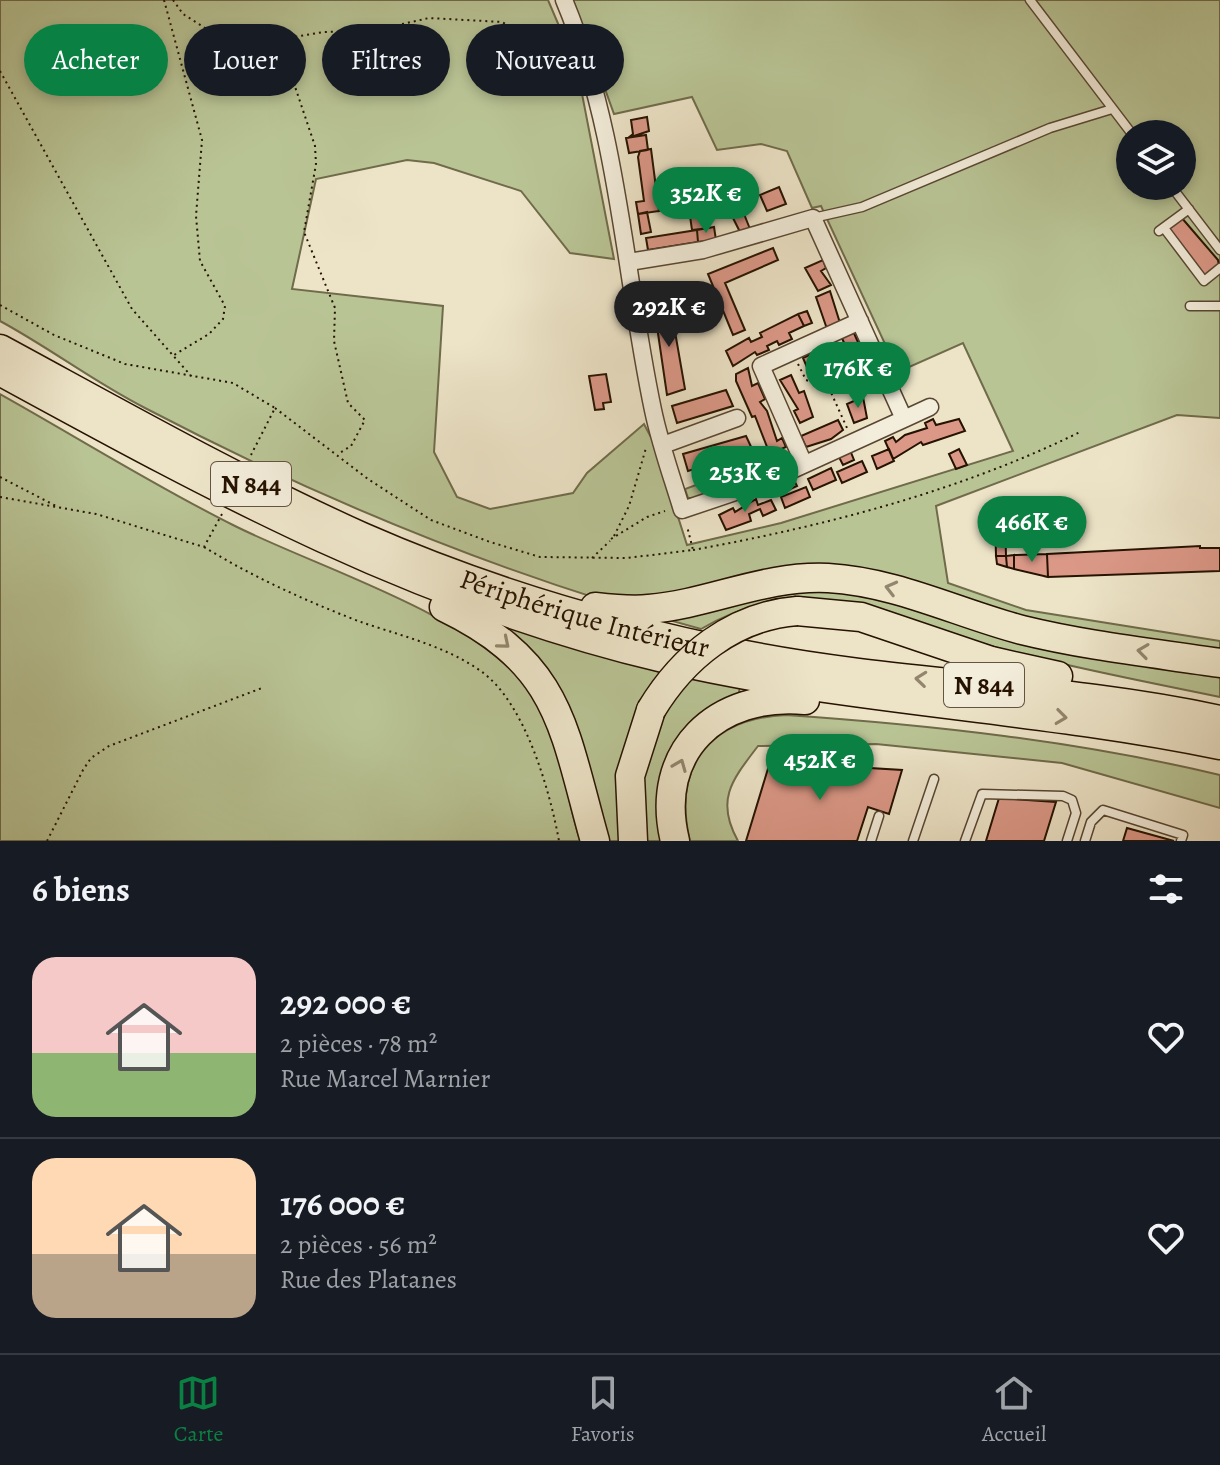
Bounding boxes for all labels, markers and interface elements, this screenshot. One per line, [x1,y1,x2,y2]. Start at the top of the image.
chip: Acheter [24,24,168,96]
chip: Louer [184,24,306,96]
chip: Filtres [322,24,450,96]
chip: Nouveau [466,24,624,96]
map controls [1116,120,1196,200]
button: layers [1116,120,1196,200]
pin: 352K € [641,167,771,235]
text: 352K € [670,175,742,210]
pin: 292K € [604,281,734,349]
text: 292K € [632,289,706,324]
pin: 176K € [793,342,923,410]
text: 176K € [823,350,893,385]
pin: 253K € [680,446,810,514]
text: 253K € [709,454,781,489]
road number: N 844 [211,462,291,506]
pin: 466K € [967,496,1097,564]
text: 466K € [995,504,1069,539]
street label: Périphérique Intérieur [455,560,713,667]
one-way arrow [885,581,899,598]
one-way arrow [494,633,509,648]
one-way arrow [1136,643,1150,660]
road number: N 844 [944,663,1024,707]
one-way arrow [914,670,927,687]
one-way arrow [1055,709,1068,726]
pin: 452K € [755,734,885,802]
text: 452K € [784,742,856,777]
one-way arrow [670,759,687,773]
text: 6 biens [32,866,130,913]
icon: filters [1144,867,1188,911]
text: 292 000 € [280,979,411,1026]
icon: home [96,989,192,1085]
icon: heart [1144,1015,1188,1059]
text: 2 pièces · 78 m² [280,1026,437,1061]
text: Rue Marcel Marnier [280,1061,490,1096]
text: 176 000 € [280,1180,405,1227]
icon: home [96,1190,192,1286]
icon: heart [1144,1216,1188,1260]
text: 2 pièces · 56 m² [280,1227,437,1262]
text: Rue des Platanes [280,1262,457,1297]
tab: Carte [174,1371,223,1449]
tab: Favoris [571,1371,635,1449]
tab: Accueil [982,1371,1046,1449]

